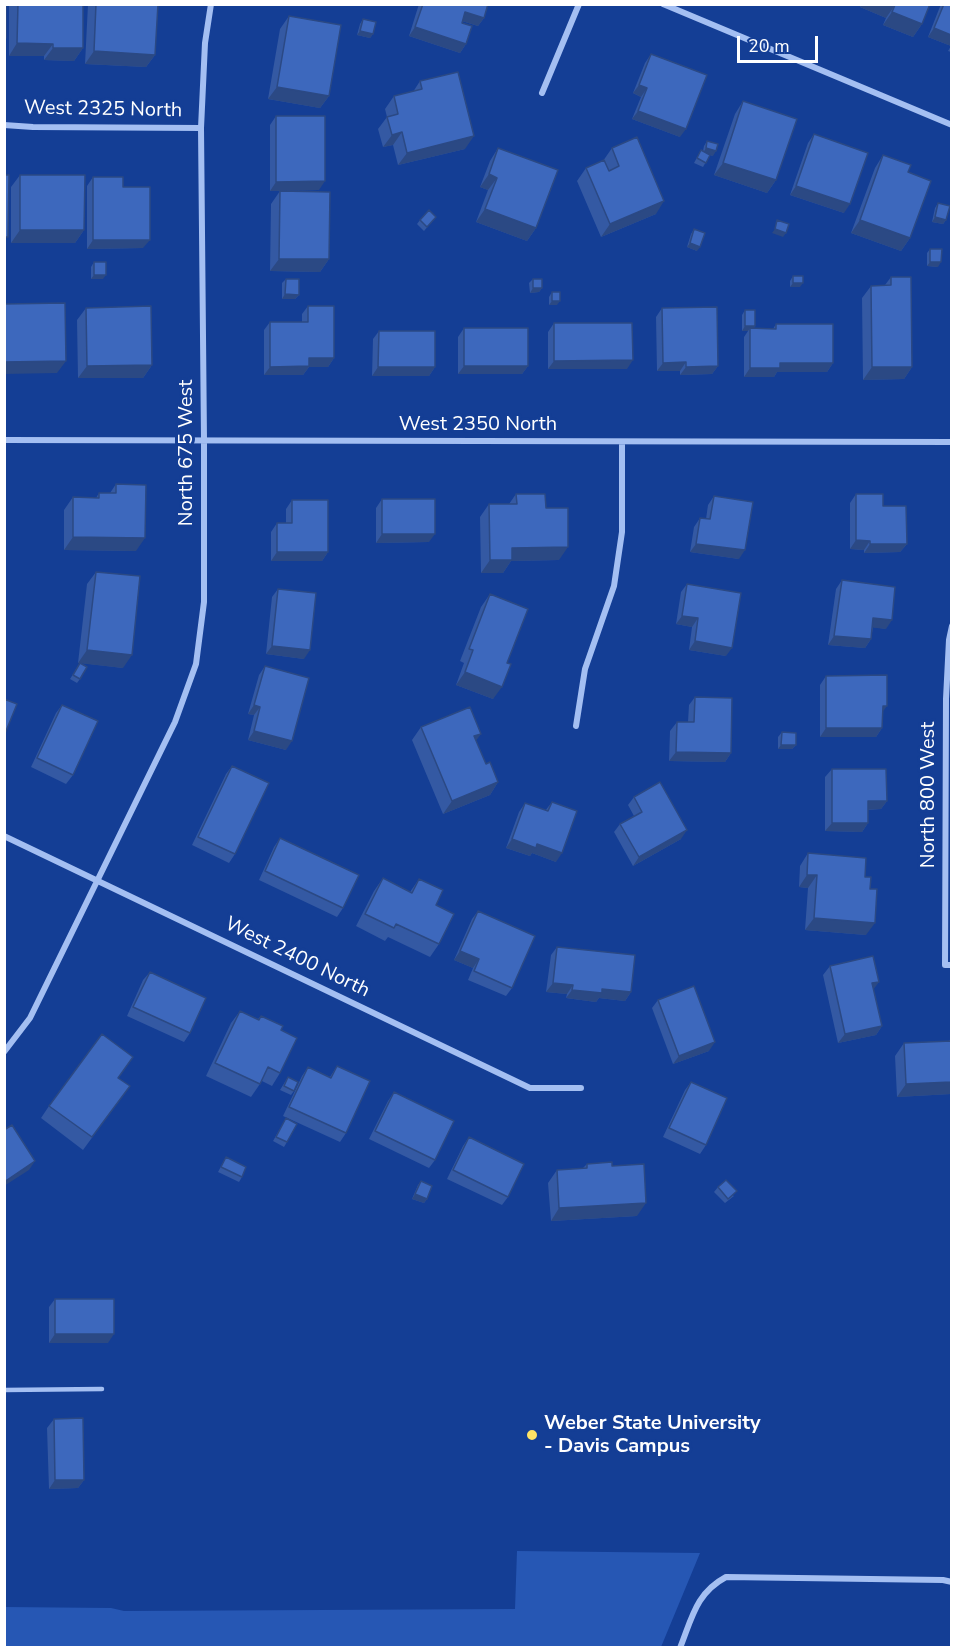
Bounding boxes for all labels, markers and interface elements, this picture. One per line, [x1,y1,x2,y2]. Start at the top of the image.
scale bar [740,24,821,62]
text: 20 m [748,34,790,58]
street label: West 2325 North [24,97,182,123]
street label: North 675 West [175,380,199,526]
street label: West 2350 North [399,413,557,437]
street label: North 800 West [917,722,941,868]
street label: West 2400 North [221,913,373,1003]
place label: Weber State University - Davis Campus [544,1412,761,1459]
marker: Weber State University - Davis Campus [525,1428,539,1442]

